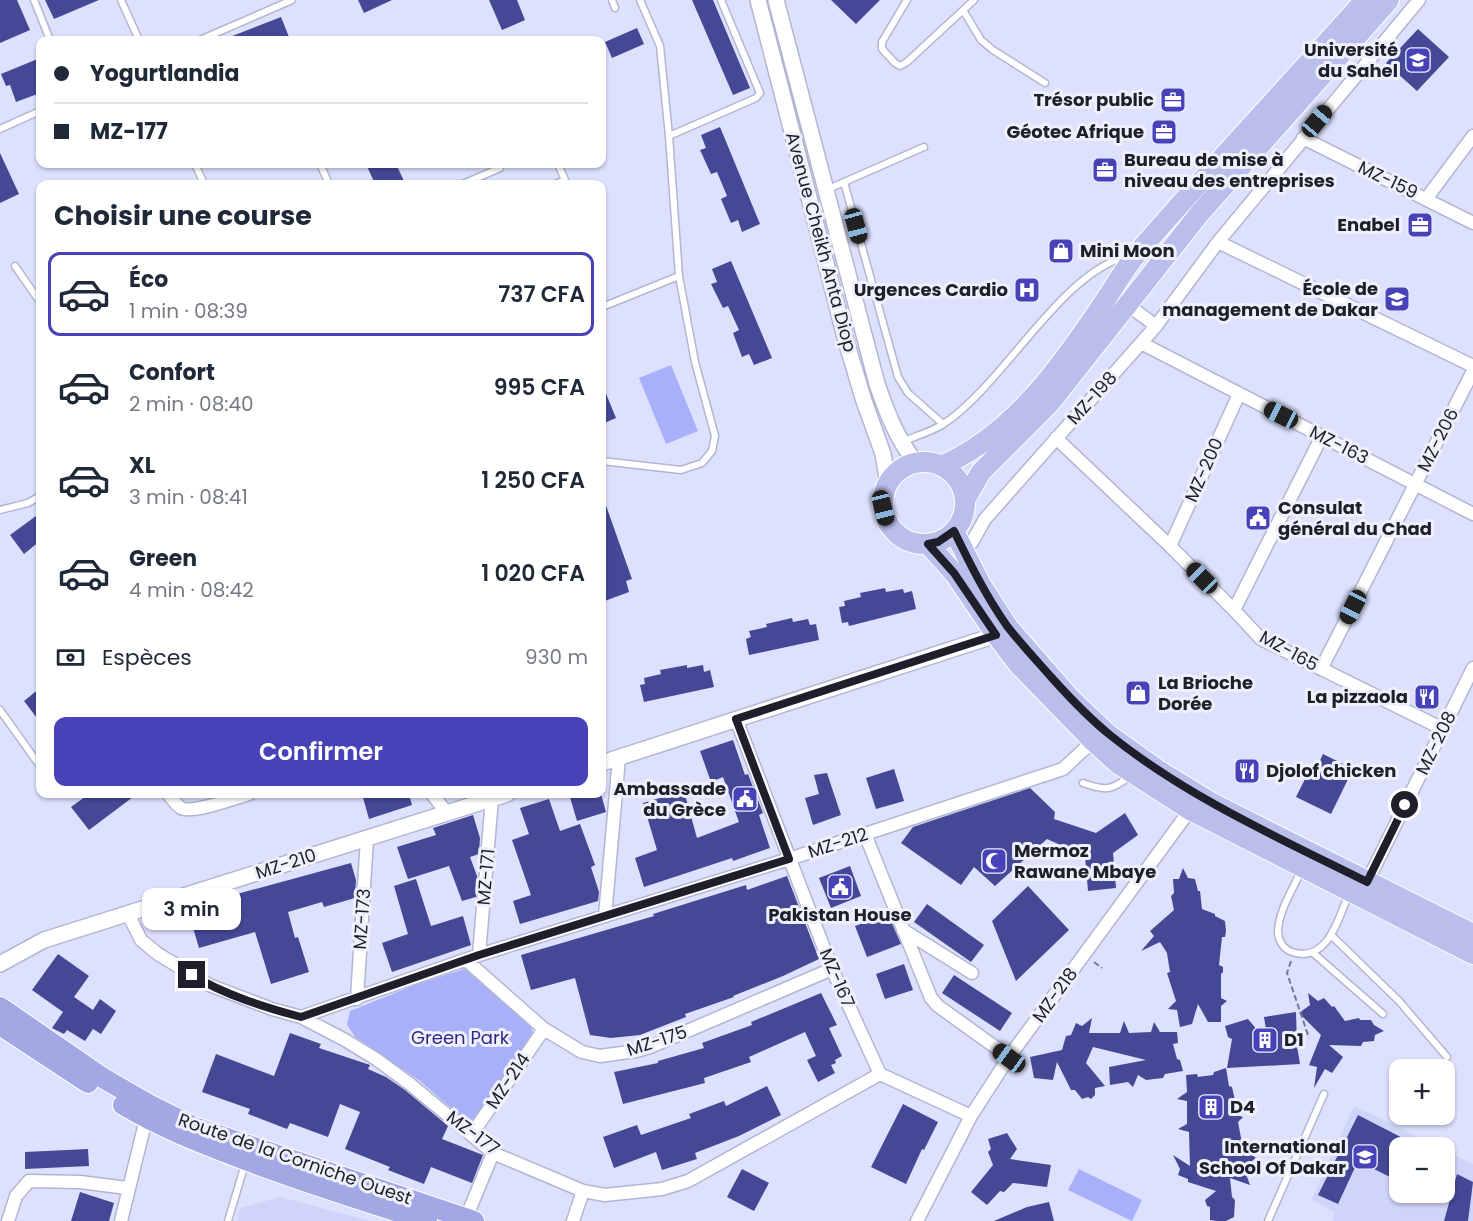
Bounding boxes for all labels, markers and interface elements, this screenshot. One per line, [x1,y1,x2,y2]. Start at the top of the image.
place label: Université du Sahel [1304,37,1398,83]
school or university icon: Université du Sahel [1403,45,1433,75]
text: Yogurtlandia [90,58,240,89]
office icon: Trésor public [1158,85,1188,115]
place label: Trésor public [1033,87,1154,112]
car [1299,101,1335,141]
text: MZ-177 [90,116,168,147]
office icon: Géotec Afrique [1149,117,1179,147]
place label: Géotec Afrique [1006,119,1144,144]
street label: Avenue Cheikh Anta Diop [780,129,863,355]
place label: Bureau de mise à niveau des entreprises [1124,147,1335,193]
street label: MZ-159 [1354,154,1422,205]
office icon: Bureau de mise à niveau des entreprises [1090,155,1120,185]
text: Choisir une course [54,197,312,234]
car [843,206,869,246]
office icon: Enabel [1405,210,1435,240]
place label: Enabel [1337,212,1400,237]
shop icon: Mini Moon [1046,236,1076,266]
place label: Mini Moon [1080,238,1175,263]
text: Éco [129,264,168,295]
icon: car [57,267,111,321]
hospital icon: Urgences Cardio [1012,275,1042,305]
place label: École de management de Dakar [1162,276,1378,322]
place label: Urgences Cardio [854,277,1008,302]
text: 737 CFA [498,279,585,310]
school or university icon: École de management de Dakar [1382,284,1412,314]
text: 1 min · 08:39 [129,297,248,325]
text: Confort [129,357,215,388]
icon: car [57,360,111,414]
street label: MZ-198 [1061,366,1122,430]
text: 995 CFA [494,372,585,403]
text: 2 min · 08:40 [129,390,254,418]
car [1261,399,1301,431]
street label: MZ-206 [1411,404,1464,476]
street label: MZ-163 [1306,419,1373,470]
street label: MZ-200 [1178,434,1229,506]
text: XL [129,450,155,481]
icon: car [57,453,111,507]
text: 1 250 CFA [481,465,585,496]
text: 3 min · 08:41 [129,483,248,511]
car [870,488,896,528]
place label: Consulat général du Chad [1278,495,1432,541]
public building icon: Consulat général du Chad [1243,503,1273,533]
text: Green [129,543,197,574]
icon: car [57,546,111,600]
text: 1 020 CFA [481,558,585,589]
car [1183,559,1221,597]
text: 4 min · 08:42 [129,576,254,604]
car [1337,587,1369,627]
street label: MZ-165 [1255,624,1323,677]
icon: cash [54,641,87,674]
text: Espèces [102,642,192,673]
text: 930 m [525,643,588,671]
place label: La Brioche Dorée [1158,670,1253,716]
shop icon: La Brioche Dorée [1123,678,1153,708]
restaurant icon: La pizzaola [1412,682,1442,712]
place label: La pizzaola [1307,684,1408,709]
street label: MZ-208 [1409,707,1462,779]
button: Confirmer [54,717,588,786]
restaurant icon: Djolof chicken [1232,756,1262,786]
place label: Djolof chicken [1266,758,1396,783]
place label: Ambassade du Grèce [614,776,726,822]
public building icon: Ambassade du Grèce [730,784,760,814]
route start [1391,791,1418,818]
street label: MZ-212 [805,821,871,864]
place label: Mermoz Rawane Mbaye [1014,838,1156,884]
street label: MZ-210 [252,842,319,885]
mosque icon: Mermoz Rawane Mbaye [979,846,1009,876]
street label: MZ-171 [471,848,500,906]
public building icon: Pakistan House [825,872,855,902]
street label: MZ-173 [347,887,376,950]
callout: 3 min [142,888,242,930]
text: 3 min [163,895,220,923]
place label: Pakistan House [768,902,912,927]
street label: MZ-167 [814,944,861,1011]
route end [178,961,205,988]
street label: MZ-218 [1026,962,1083,1027]
street label: MZ-175 [623,1019,690,1062]
park label: Green Park [411,1025,510,1050]
building icon: D1 [1250,1025,1280,1055]
place label: D1 [1284,1027,1304,1052]
car [989,1040,1029,1076]
street label: MZ-214 [480,1048,535,1114]
map controls [1389,1059,1455,1203]
button: + [1389,1059,1455,1125]
building icon: D4 [1196,1092,1226,1122]
place label: D4 [1230,1094,1255,1119]
street label: MZ-177 [442,1104,505,1161]
street label: Route de la Corniche Ouest [175,1107,415,1210]
place label: International School Of Dakar [1199,1134,1346,1180]
button: − [1389,1137,1455,1203]
school or university icon: International School Of Dakar [1350,1142,1380,1172]

